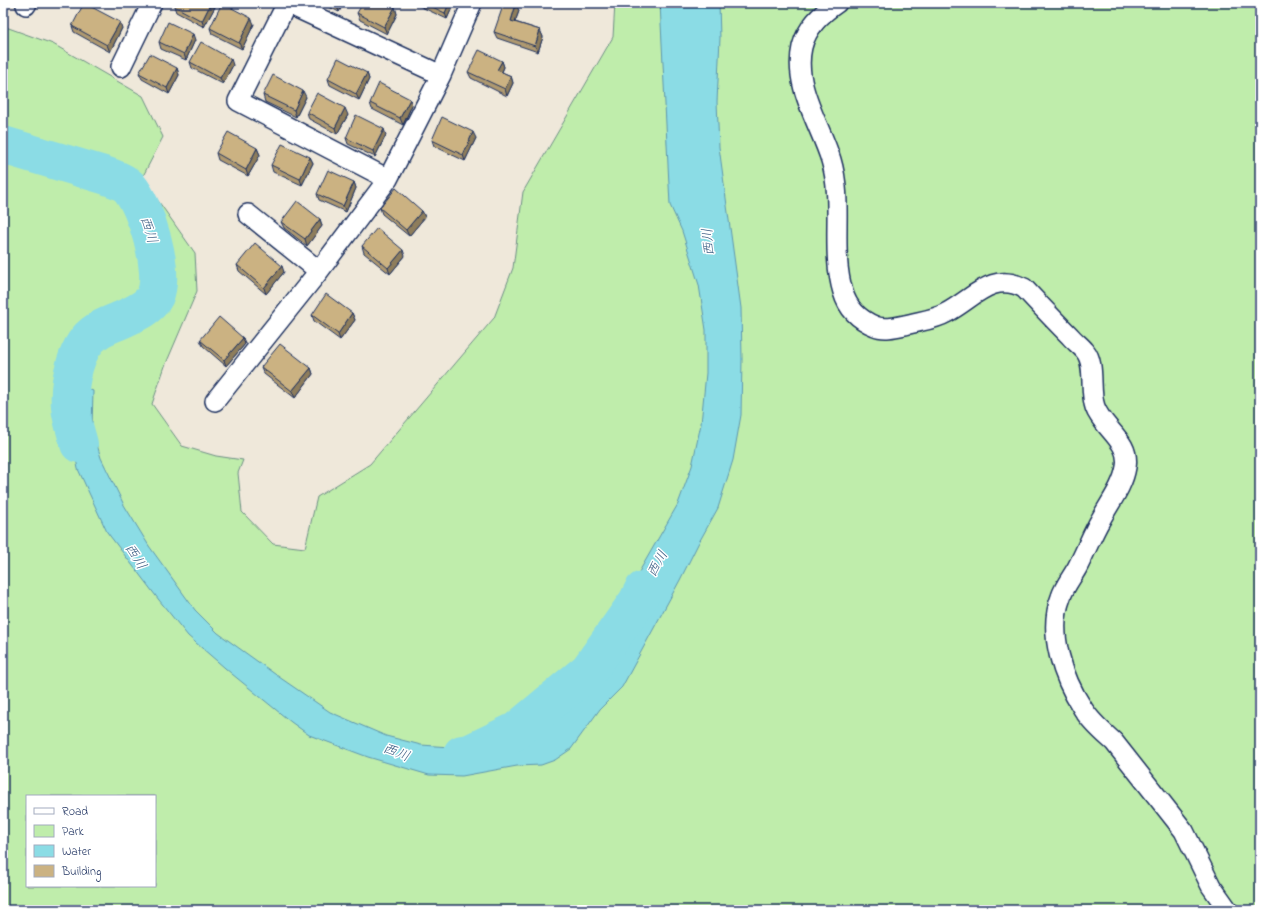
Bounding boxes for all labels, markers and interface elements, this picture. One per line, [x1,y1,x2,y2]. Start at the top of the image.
water label: 西川 [134,214,162,246]
water label: 西川 [697,227,721,257]
water label: 西川 [119,540,151,574]
water label: 西川 [642,547,674,581]
water label: 西川 [379,738,413,768]
legend [26,795,156,887]
text: Road [62,803,88,821]
text: Park [62,823,84,841]
text: Water [62,843,91,861]
text: Building [61,863,101,882]

